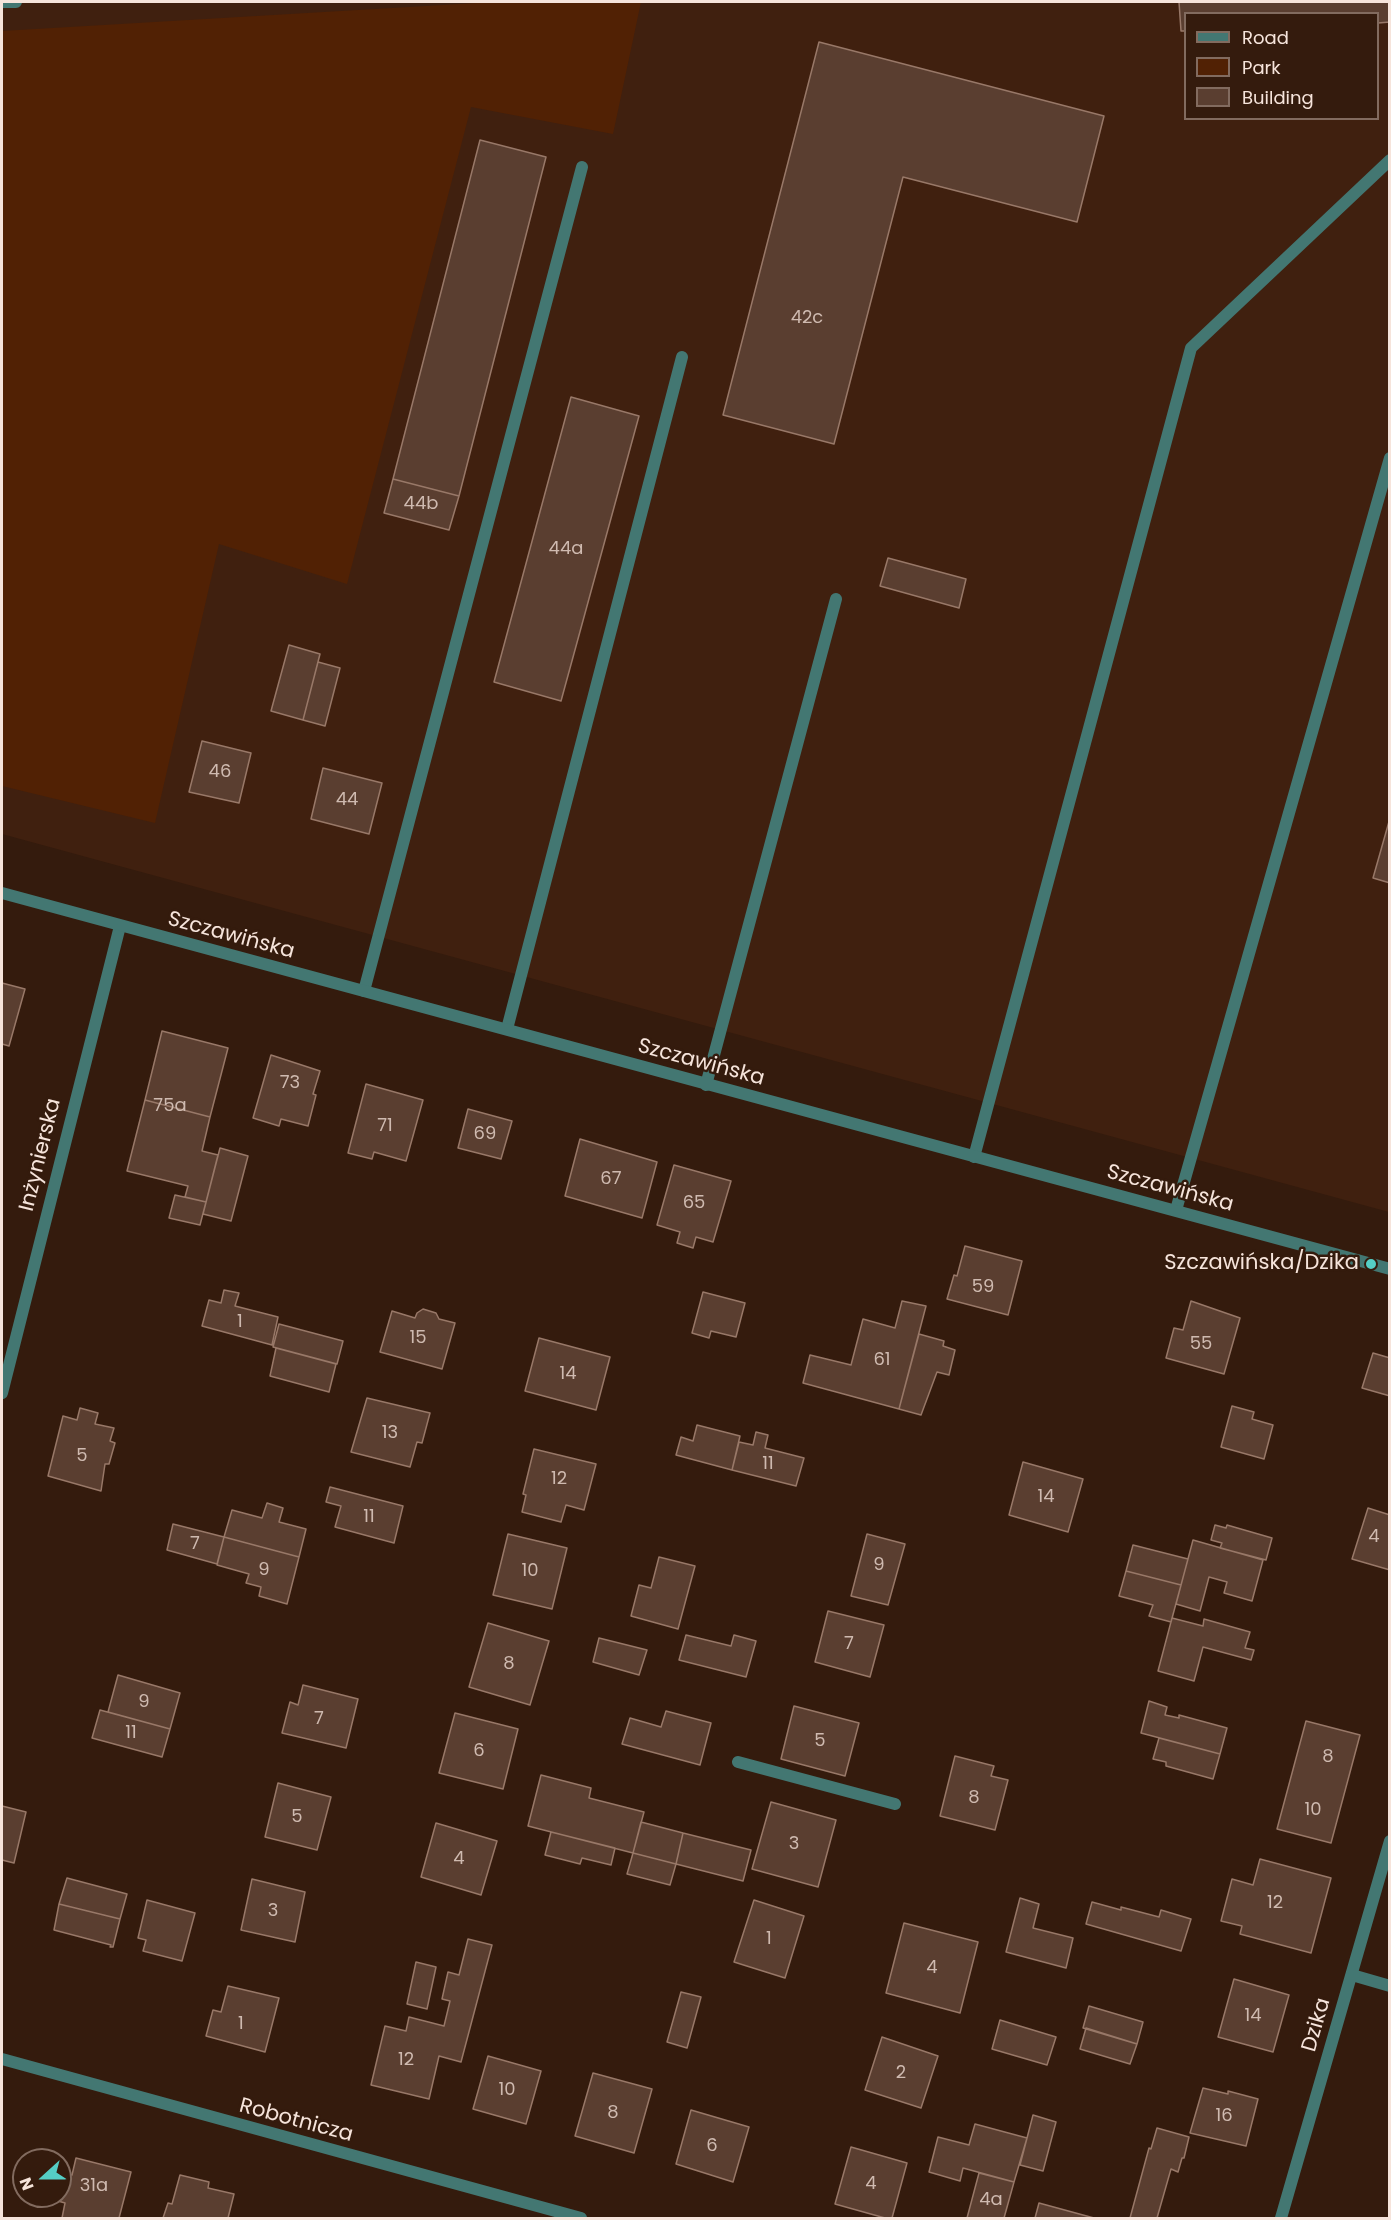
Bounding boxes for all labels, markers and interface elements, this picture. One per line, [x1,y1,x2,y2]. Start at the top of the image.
legend [1184,12,1379,120]
text: Road [1242,25,1289,50]
text: Park [1242,55,1281,80]
text: Building [1242,85,1314,110]
house number: 42c [791,307,823,329]
house number: 44b [404,493,438,515]
house number: 44a [549,538,583,560]
house number: 46 [209,761,231,783]
house number: 44 [336,789,358,811]
street label: Szczawińska [165,907,297,965]
street label: Szczawińska [635,1034,767,1092]
house number: 73 [280,1072,300,1094]
house number: 75a [153,1095,187,1117]
street label: Inżynierska [15,1096,67,1214]
house number: 71 [377,1115,393,1137]
house number: 69 [474,1123,496,1145]
street label: Szczawińska [1104,1160,1236,1218]
house number: 67 [600,1168,622,1190]
house number: 65 [683,1192,705,1214]
place label: Szczawińska/Dzika [1164,1251,1359,1277]
marker: Szczawińska/Dzika [1364,1257,1378,1271]
house number: 59 [972,1276,994,1298]
house number: 1 [237,1311,243,1333]
house number: 15 [409,1327,427,1349]
house number: 55 [1190,1333,1212,1355]
house number: 61 [873,1349,891,1371]
house number: 14 [559,1363,577,1385]
house number: 13 [382,1422,398,1444]
house number: 5 [76,1445,88,1467]
house number: 11 [762,1453,774,1475]
house number: 12 [551,1468,567,1490]
house number: 14 [1037,1486,1055,1508]
house number: 11 [363,1506,375,1528]
house number: 4 [1368,1526,1380,1548]
house number: 7 [190,1533,200,1555]
house number: 9 [873,1554,885,1576]
house number: 9 [258,1559,270,1581]
house number: 10 [521,1560,539,1582]
house number: 7 [844,1633,854,1655]
house number: 8 [503,1653,515,1675]
house number: 9 [138,1691,150,1713]
house number: 7 [314,1708,324,1730]
house number: 11 [125,1722,137,1744]
house number: 5 [814,1730,826,1752]
house number: 6 [473,1740,485,1762]
house number: 8 [1322,1746,1334,1768]
house number: 8 [968,1787,980,1809]
house number: 10 [1304,1799,1322,1821]
house number: 5 [291,1806,303,1828]
house number: 3 [789,1833,799,1855]
house number: 4 [453,1848,465,1870]
house number: 12 [1267,1892,1283,1914]
house number: 3 [268,1900,278,1922]
house number: 1 [766,1928,772,1950]
house number: 4 [926,1957,938,1979]
street label: Dzika [1297,1995,1337,2055]
house number: 14 [1244,2005,1262,2027]
house number: 1 [238,2013,244,2035]
house number: 12 [398,2049,414,2071]
house number: 2 [896,2062,906,2084]
house number: 10 [498,2079,516,2101]
street label: Robotnicza [236,2094,356,2148]
house number: 8 [607,2102,619,2124]
house number: 16 [1215,2105,1233,2127]
house number: 6 [706,2135,718,2157]
north arrow [12,2148,72,2208]
house number: 4 [865,2173,877,2195]
text: N [14,2174,39,2194]
house number: 31a [80,2175,108,2197]
house number: 4a [979,2189,1003,2211]

